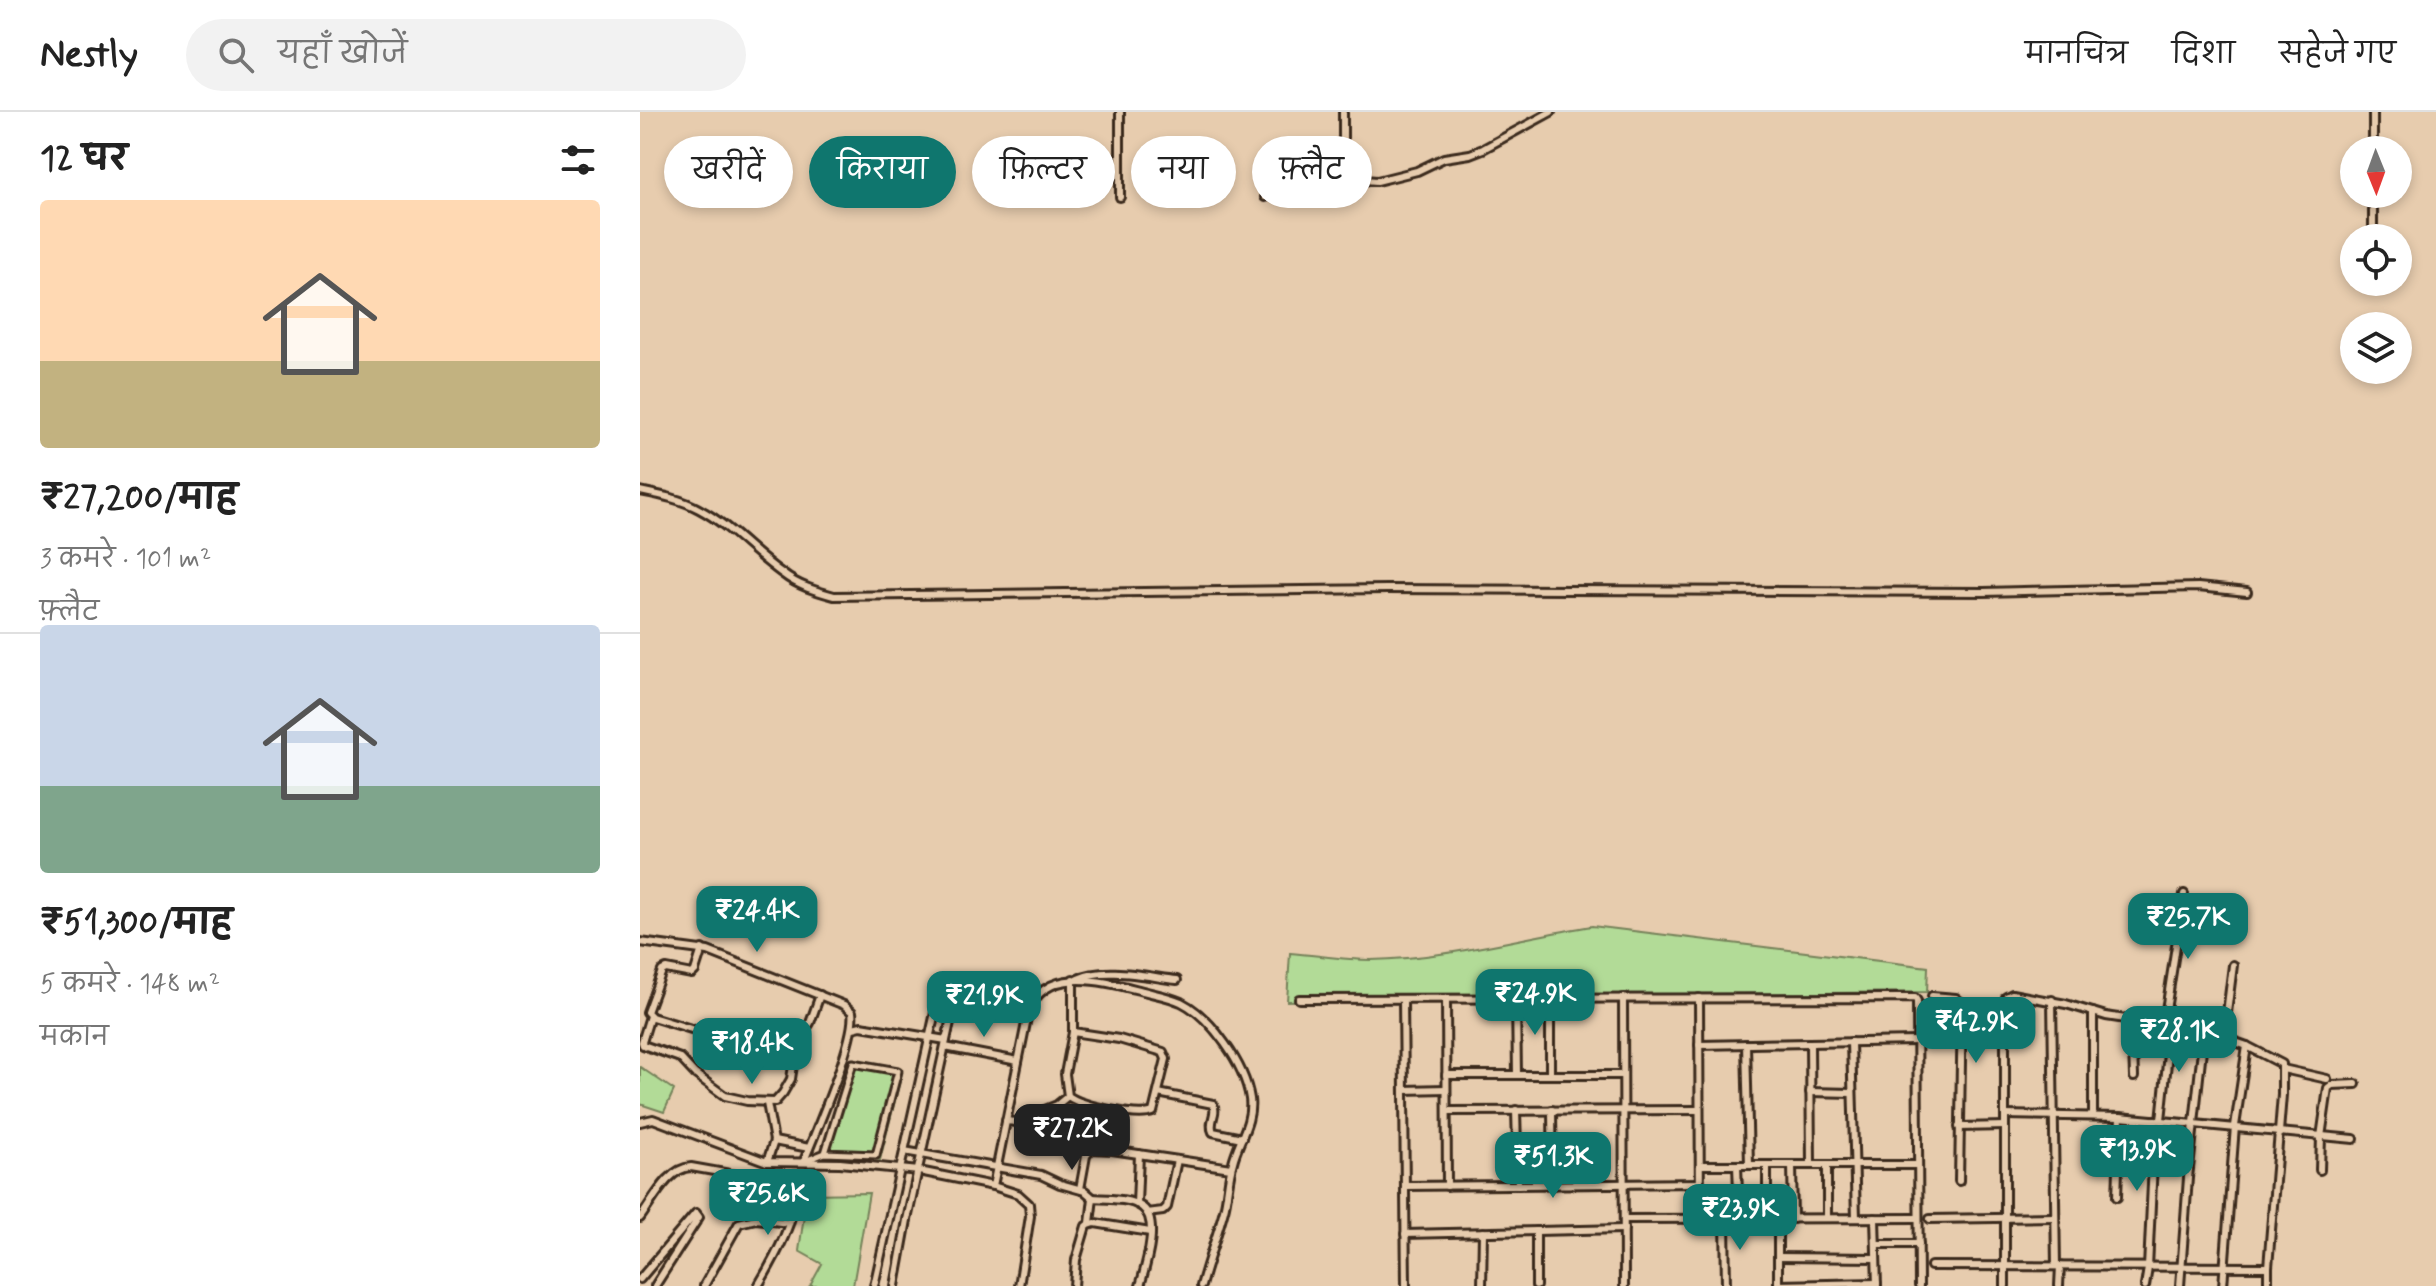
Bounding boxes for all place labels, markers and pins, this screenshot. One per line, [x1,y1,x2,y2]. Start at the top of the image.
pin: ₹24.4K [692,886,822,954]
pin: ₹25.7K [2123,893,2253,961]
pin: ₹24.9K [1470,969,1600,1037]
pin: ₹21.9K [919,971,1049,1039]
pin: ₹42.9K [1911,997,2041,1065]
pin: ₹28.1K [2114,1006,2244,1074]
pin: ₹18.4K [687,1018,817,1086]
pin: ₹27.2K [1007,1104,1137,1172]
pin: ₹13.9K [2072,1125,2202,1193]
pin: ₹51.3K [1488,1132,1618,1200]
pin: ₹25.6K [703,1169,833,1237]
pin: ₹23.9K [1675,1184,1805,1252]

